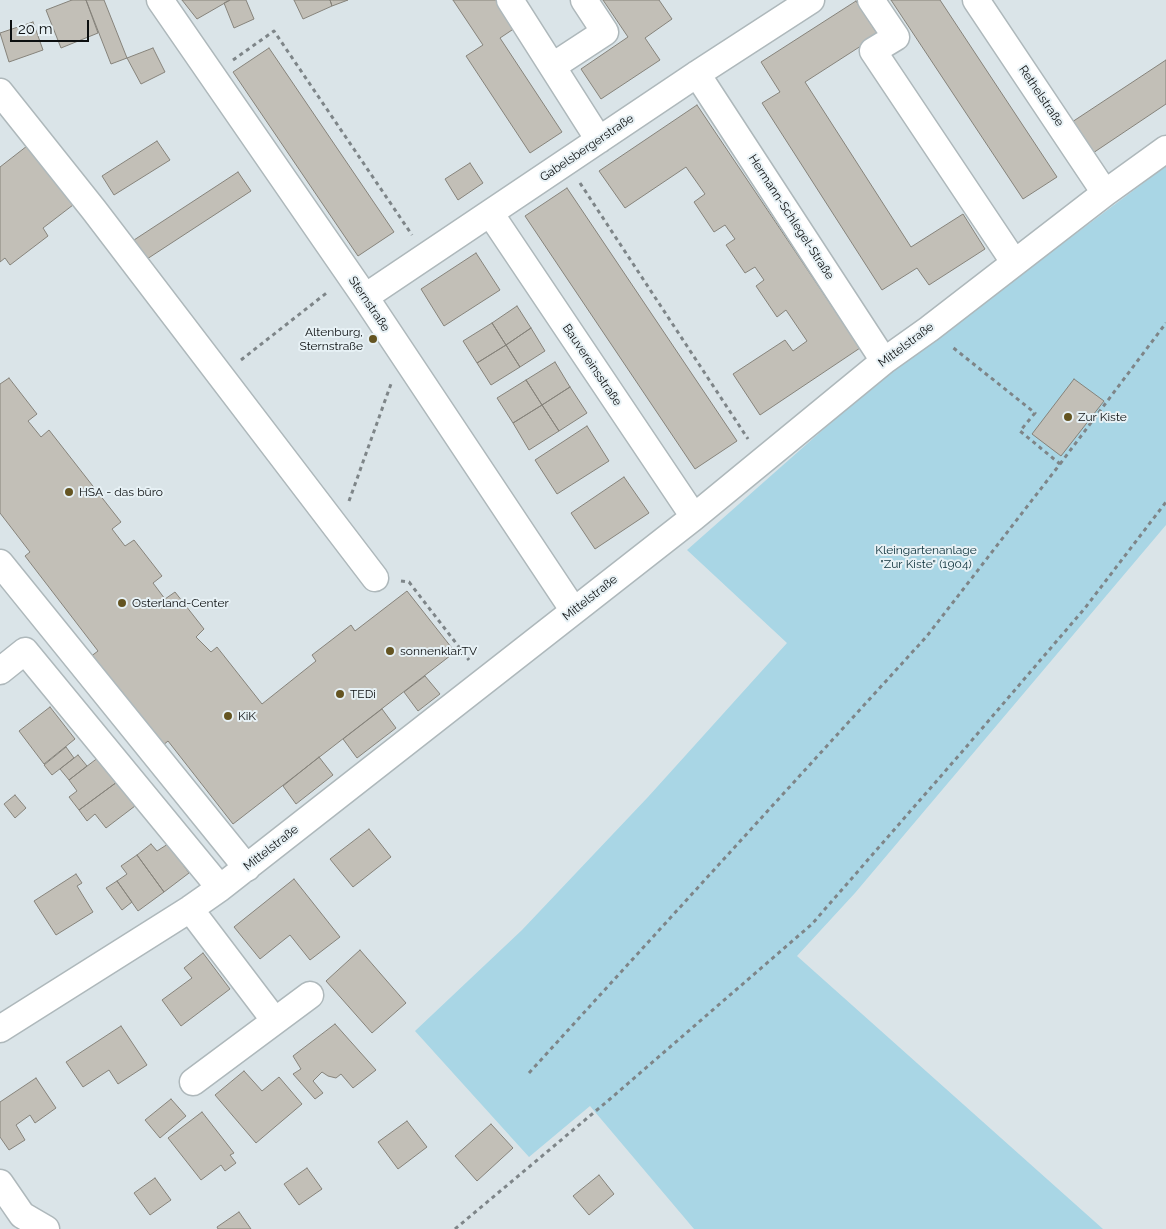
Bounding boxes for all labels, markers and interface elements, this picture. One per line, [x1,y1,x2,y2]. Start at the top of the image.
scale bar [12,10,91,42]
text: 20 m [18,20,53,38]
street label: Rethelstraße [1015,63,1067,129]
street label: Gabelsbergerstraße [537,111,637,185]
street label: Hermann-Schlegel-Straße [745,152,837,282]
street label: Sternstraße [345,274,393,334]
street label: Mittelstraße [875,320,937,370]
street label: Bauvereinsstraße [559,321,625,409]
place label: Altenburg, Sternstraße [299,325,363,353]
marker: Altenburg, Sternstraße [367,333,379,345]
place label: Zur Kiste [1078,410,1127,424]
marker: Zur Kiste [1062,411,1074,423]
place label: HSA - das büro [79,485,163,499]
marker: HSA - das büro [63,486,75,498]
park label: Kleingartenanlage "Zur Kiste" (1904) [875,543,977,571]
street label: Mittelstraße [560,572,620,624]
place label: Osterland-Center [132,596,229,610]
marker: Osterland-Center [116,597,128,609]
place label: sonnenklar.TV [400,644,477,658]
marker: sonnenklar.TV [384,645,396,657]
place label: TEDi [350,687,376,701]
marker: TEDi [334,688,346,700]
place label: KiK [238,709,256,723]
marker: KiK [222,710,234,722]
street label: Mittelstraße [241,822,301,874]

